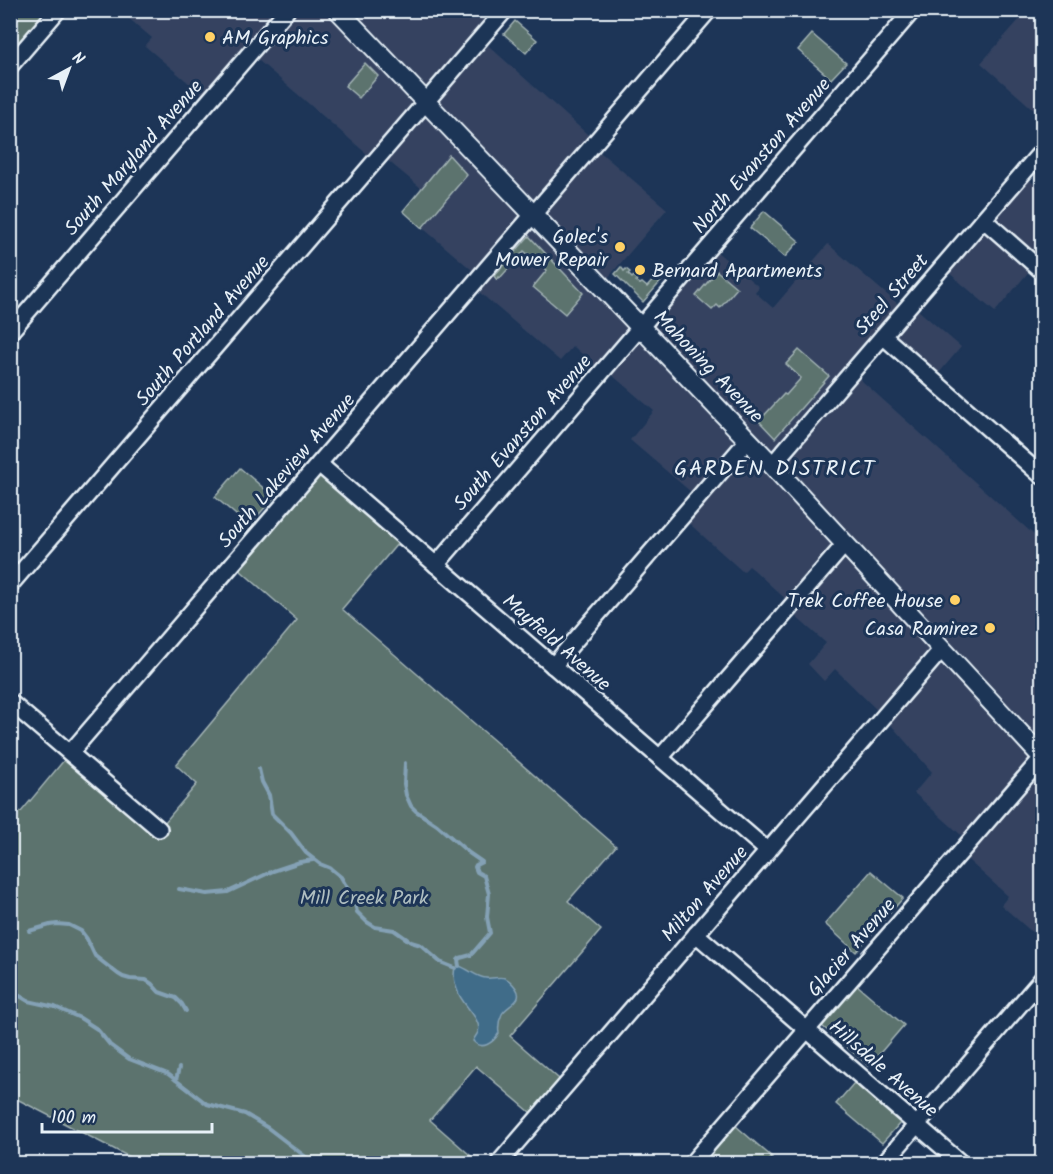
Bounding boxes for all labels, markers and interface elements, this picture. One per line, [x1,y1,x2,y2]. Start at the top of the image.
place label: AM Graphics [222,23,329,55]
marker: AM Graphics [203,30,217,44]
north arrow [39,39,99,99]
text: N [66,46,90,72]
street label: North Evanston Avenue [685,71,840,242]
street label: South Maryland Avenue [57,73,212,244]
place label: Golec's Mower Repair [495,222,609,277]
marker: Golec's Mower Repair [613,240,627,254]
street label: Steel Street [848,247,938,344]
street label: South Portland Avenue [128,248,279,414]
place label: Bernard Apartments [652,256,823,288]
marker: Bernard Apartments [633,263,647,277]
street label: Mahoning Avenue [645,303,770,432]
street label: South Evanston Avenue [446,348,601,519]
street label: South Lakeview Avenue [211,386,364,556]
district label: GARDEN DISTRICT [674,452,877,487]
place label: Trek Coffee House [788,586,943,618]
street label: Mayfield Avenue [494,587,617,700]
marker: Trek Coffee House [948,593,962,607]
place label: Casa Ramirez [865,614,978,646]
marker: Casa Ramirez [983,621,997,635]
street label: Milton Avenue [654,839,757,950]
park label: Mill Creek Park [300,883,429,915]
street label: Glacier Avenue [800,892,905,1005]
street label: Hillsdale Avenue [821,1013,945,1126]
scale bar [42,1096,212,1134]
text: 100 m [51,1104,96,1133]

